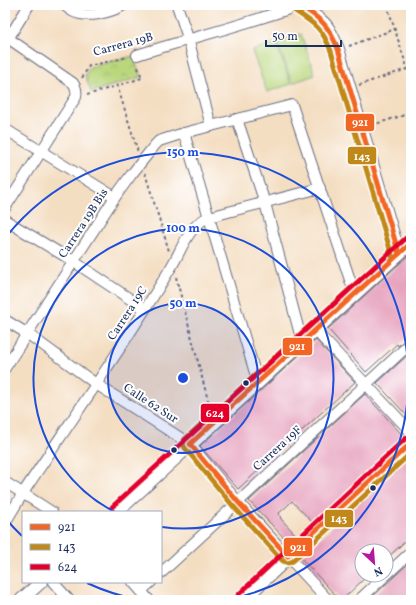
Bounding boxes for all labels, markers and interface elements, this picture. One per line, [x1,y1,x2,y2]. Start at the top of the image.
scale bar [266,22,341,48]
street label: Carrera 19B [92,29,155,61]
text: 50 m [272,29,298,45]
line badge: 921 [345,113,375,132]
text: 921 [352,116,368,131]
text: 150 m [167,145,199,161]
line badge: 143 [347,146,377,165]
text: 143 [354,150,371,165]
street label: Carrera 19B Bis [55,186,112,261]
text: 100 m [166,221,200,237]
street label: Carrera 19C [104,283,151,344]
text: 50 m [169,296,197,312]
line badge: 921 [282,337,313,356]
text: 921 [289,340,305,355]
centre of rings [176,371,190,385]
unlabelled marker [241,378,251,388]
street label: Calle 62 Sur [120,380,181,428]
line badge: 624 [200,403,230,423]
text: 624 [206,407,224,422]
street label: Carrera 19F [250,422,306,475]
unlabelled marker [169,445,179,455]
unlabelled marker [368,483,378,493]
line badge: 143 [324,509,354,528]
legend [22,511,162,583]
text: 143 [331,512,348,527]
text: 921 [58,520,75,536]
line badge: 921 [283,537,313,557]
text: 143 [58,540,76,556]
text: 921 [290,541,306,556]
north arrow [354,543,394,583]
text: 624 [58,560,77,576]
text: N [371,562,385,579]

